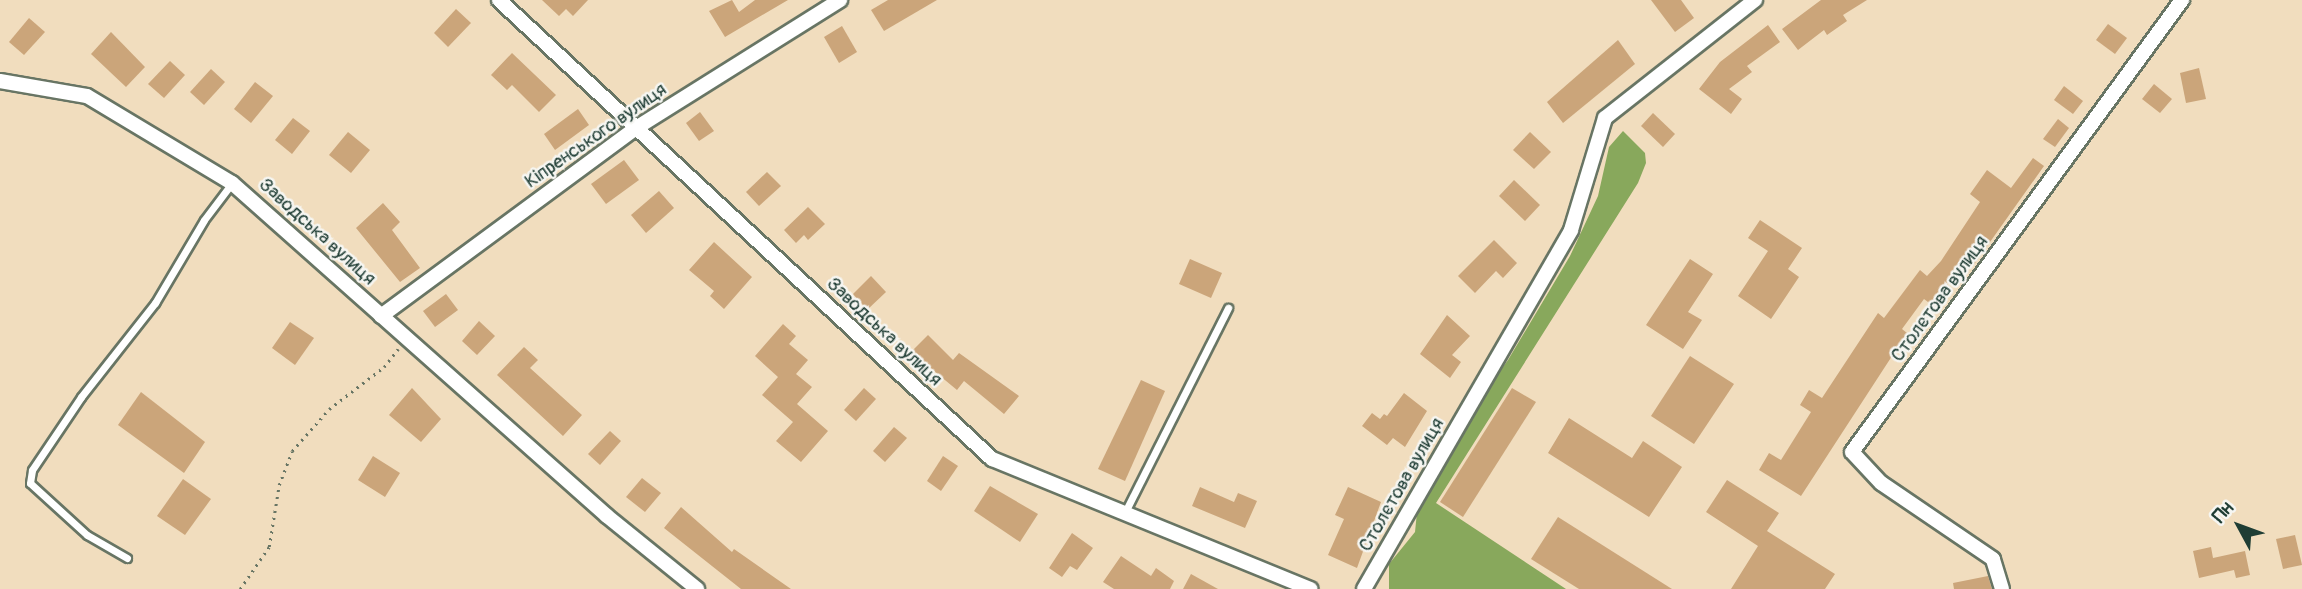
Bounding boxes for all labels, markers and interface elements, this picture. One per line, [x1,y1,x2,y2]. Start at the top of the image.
street label: Кіпренського вулиця [521,79,671,193]
street label: Заводська вулиця [254,174,380,290]
street label: Столєтова вулиця [1887,231,1993,367]
street label: Заводська вулиця [822,273,946,391]
street label: Столєтова вулиця [1355,414,1449,556]
north arrow [2204,491,2274,561]
text: Пн [2207,496,2239,528]

